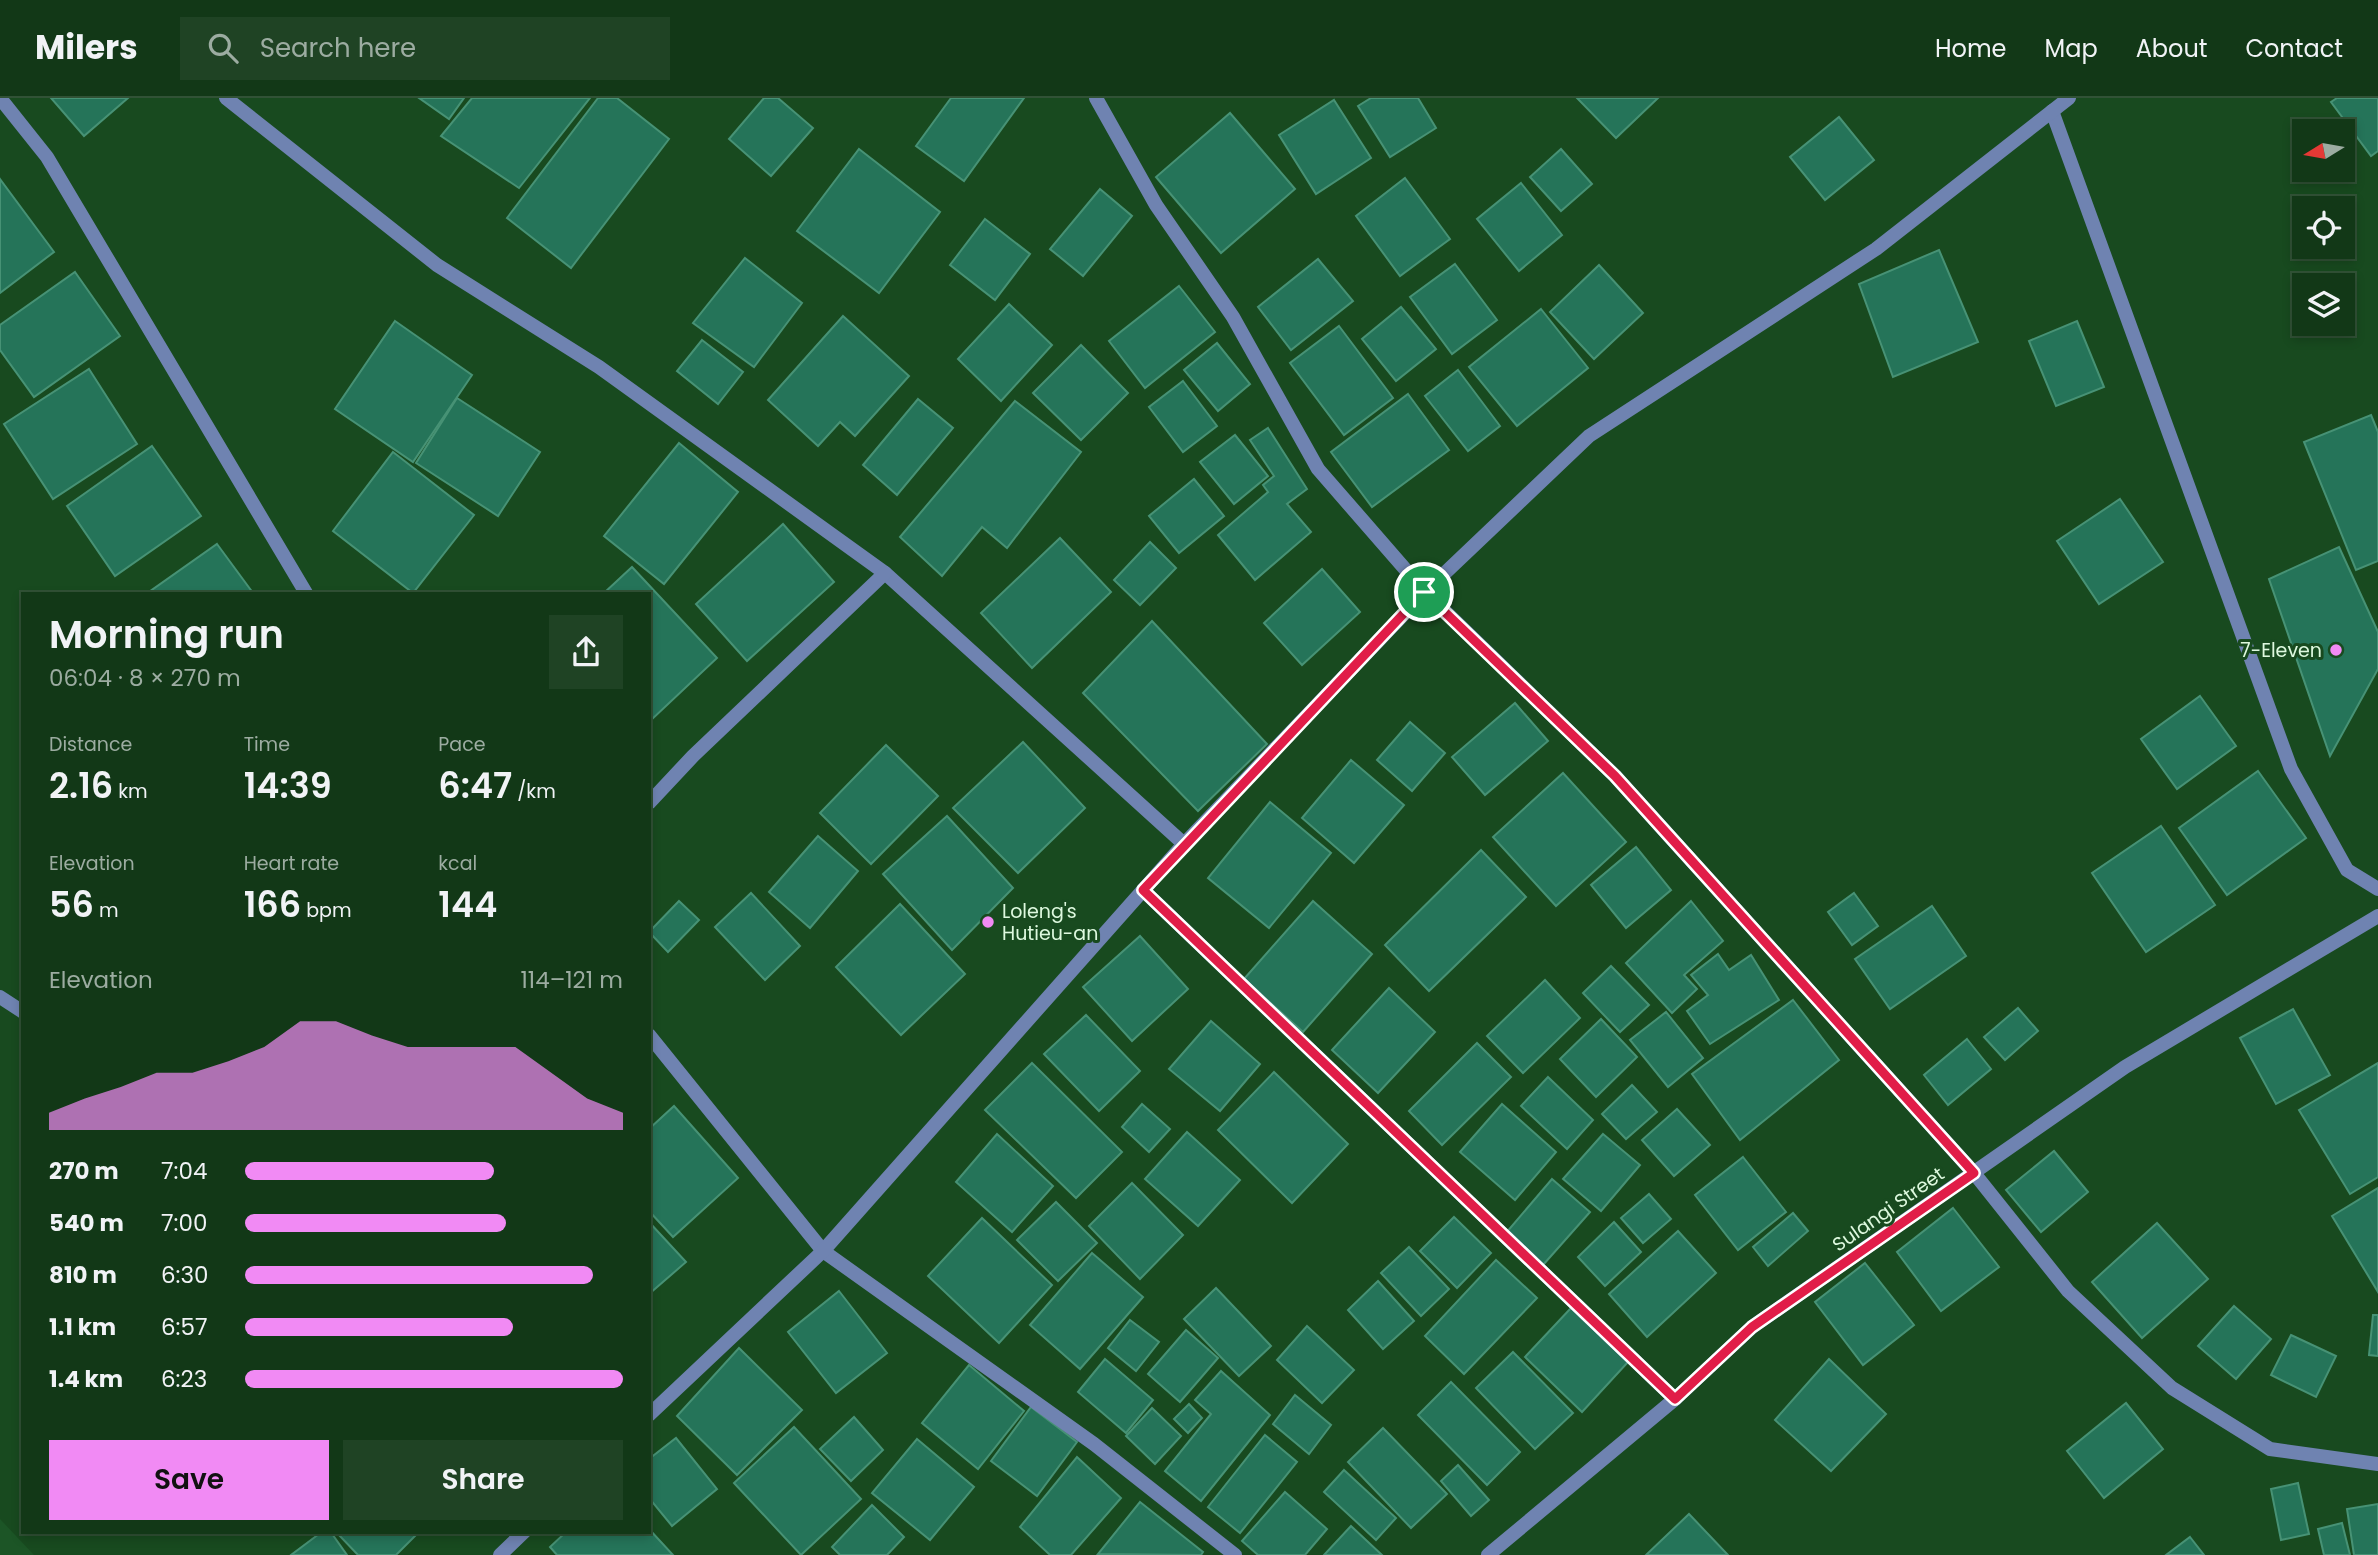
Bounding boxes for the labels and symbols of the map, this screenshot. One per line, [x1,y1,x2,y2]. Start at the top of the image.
north arrow [2292,119,2356,182]
pin [1394,562,1454,622]
place label: 7-Eleven [2240,637,2322,664]
marker: 7-Eleven [2328,642,2344,658]
place label: Loleng's Hutieu-an [1002,898,1098,947]
marker: Loleng's Hutieu-an [980,914,996,930]
street label: Sulangi Street [1827,1161,1950,1258]

